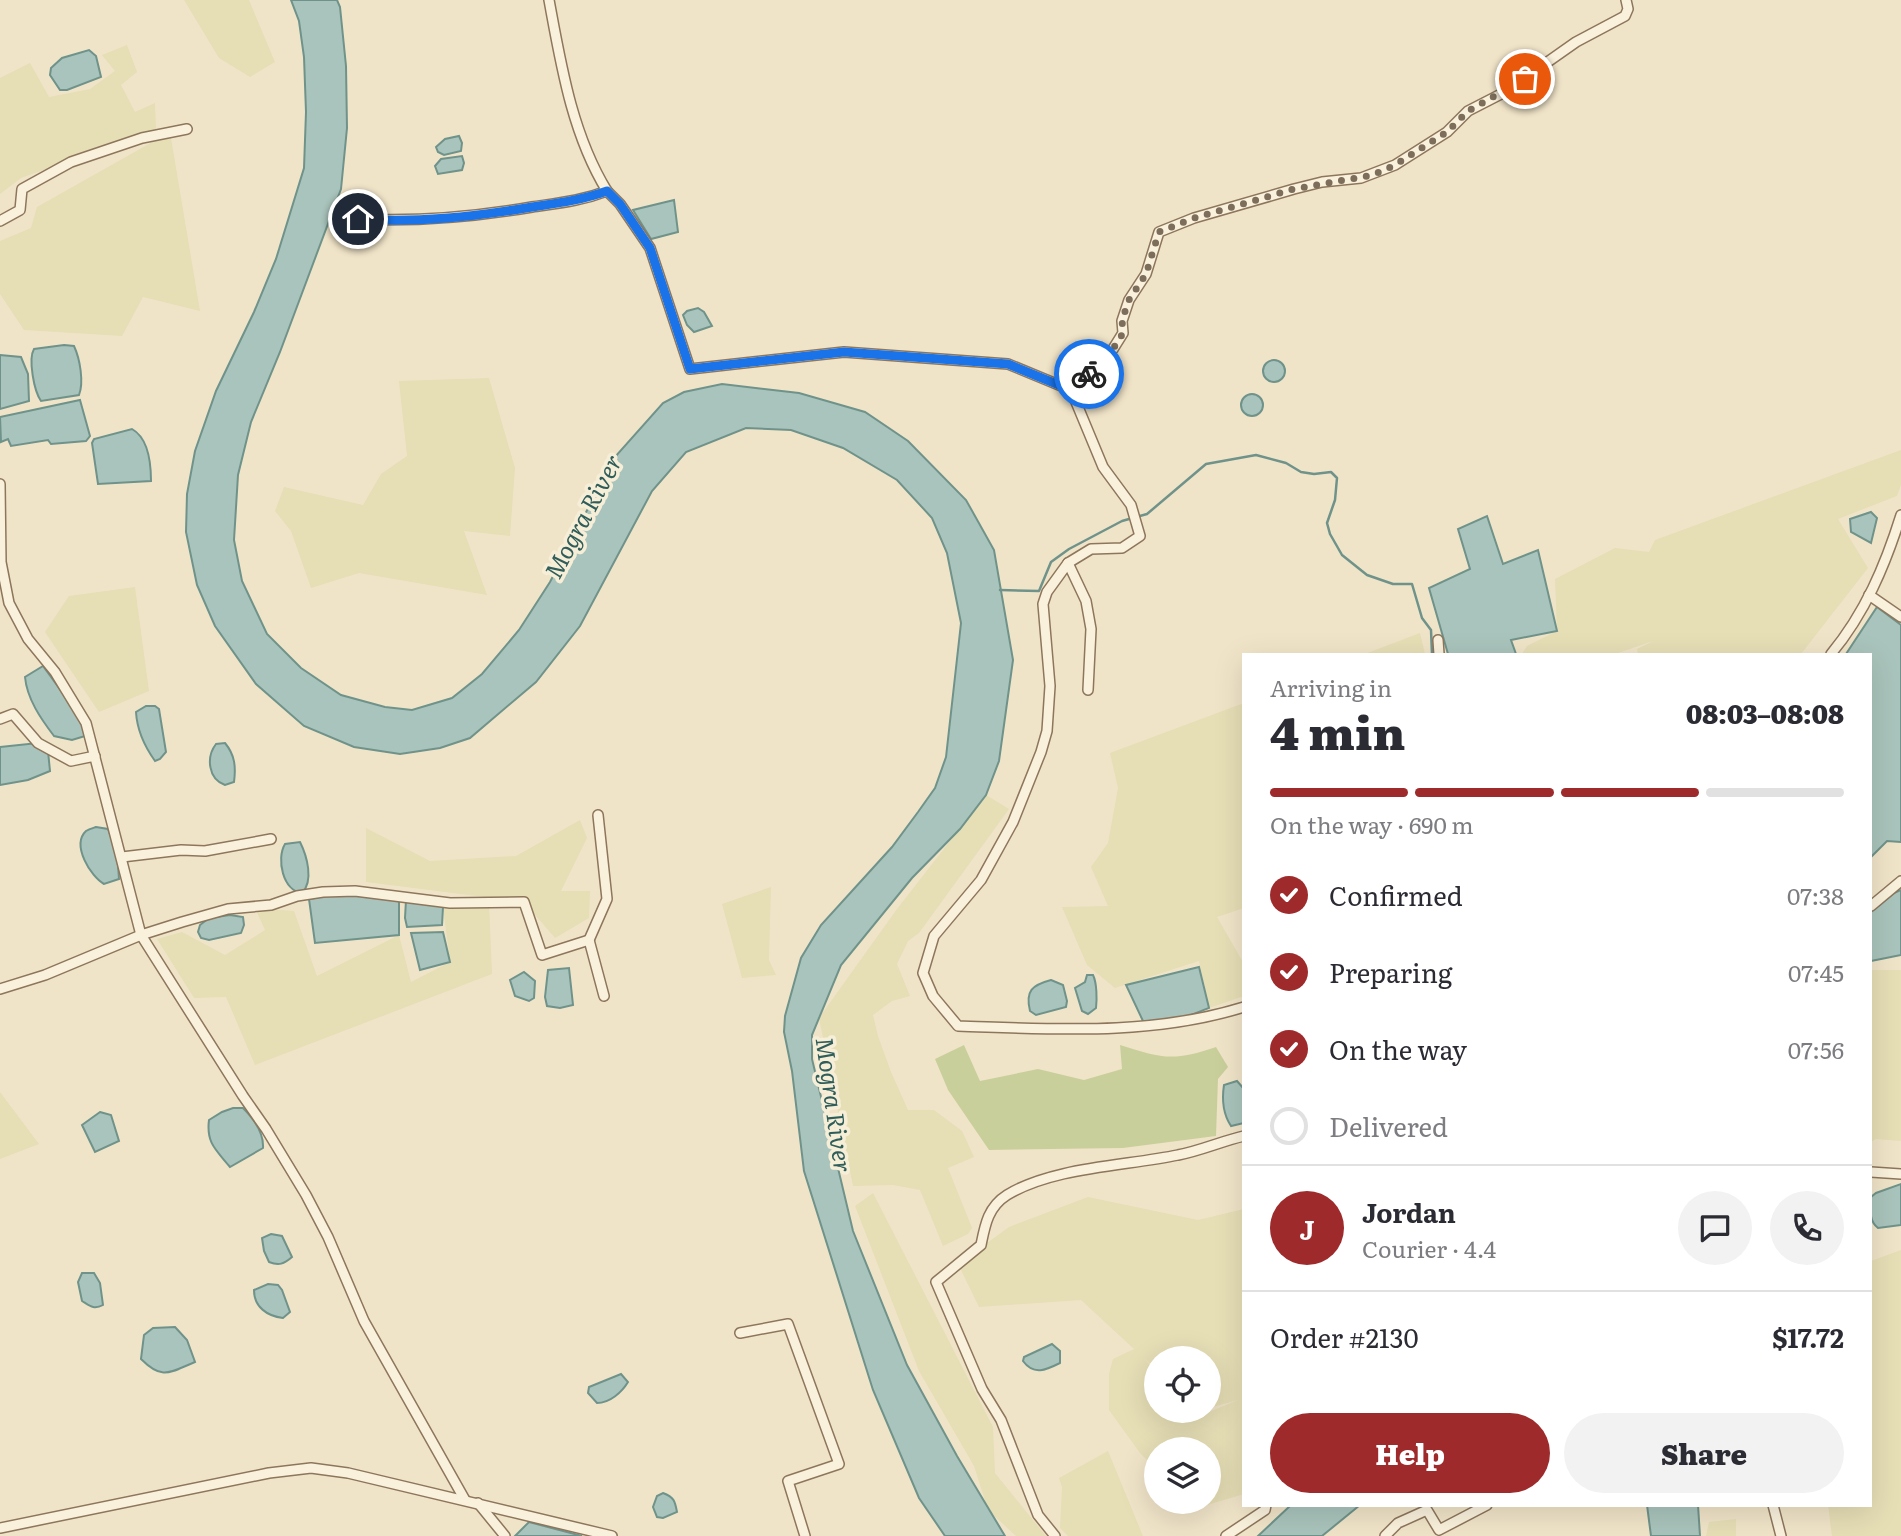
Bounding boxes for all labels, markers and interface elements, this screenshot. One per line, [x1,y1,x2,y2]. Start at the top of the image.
pin [1495,49,1555,109]
icon: bag [1506,60,1544,98]
pin [328,189,388,249]
icon: home [339,200,377,238]
courier [1054,339,1124,409]
icon: bike [1070,355,1108,393]
water label: Mogra River [534,448,629,584]
text: Arriving in [1270,670,1392,704]
text: 08:03–08:08 [1686,693,1844,732]
text: 4 min [1270,696,1405,764]
text: On the way · 690 m [1270,807,1474,841]
text: Confirmed [1329,875,1463,914]
icon: check [1270,876,1308,914]
text: 07:38 [1787,878,1844,912]
text: Preparing [1329,952,1452,991]
icon: check [1270,953,1308,991]
text: 07:45 [1788,955,1844,989]
text: On the way [1329,1029,1467,1068]
icon: check [1270,1030,1308,1068]
text: 07:56 [1788,1032,1844,1066]
water label: Mogra River [809,1035,862,1174]
text: Delivered [1329,1106,1448,1145]
button: chat [1678,1191,1752,1265]
button: phone [1770,1191,1844,1265]
text: Jordan [1362,1192,1456,1231]
text: J [1300,1209,1314,1248]
text: Courier · 4.4 [1362,1231,1496,1265]
text: Order #2130 [1270,1317,1419,1356]
text: $17.72 [1772,1317,1844,1356]
map controls [1144,1346,1221,1514]
button: locate [1144,1346,1221,1423]
button: Help [1270,1413,1550,1493]
button: Share [1564,1413,1844,1493]
button: layers [1144,1437,1221,1514]

